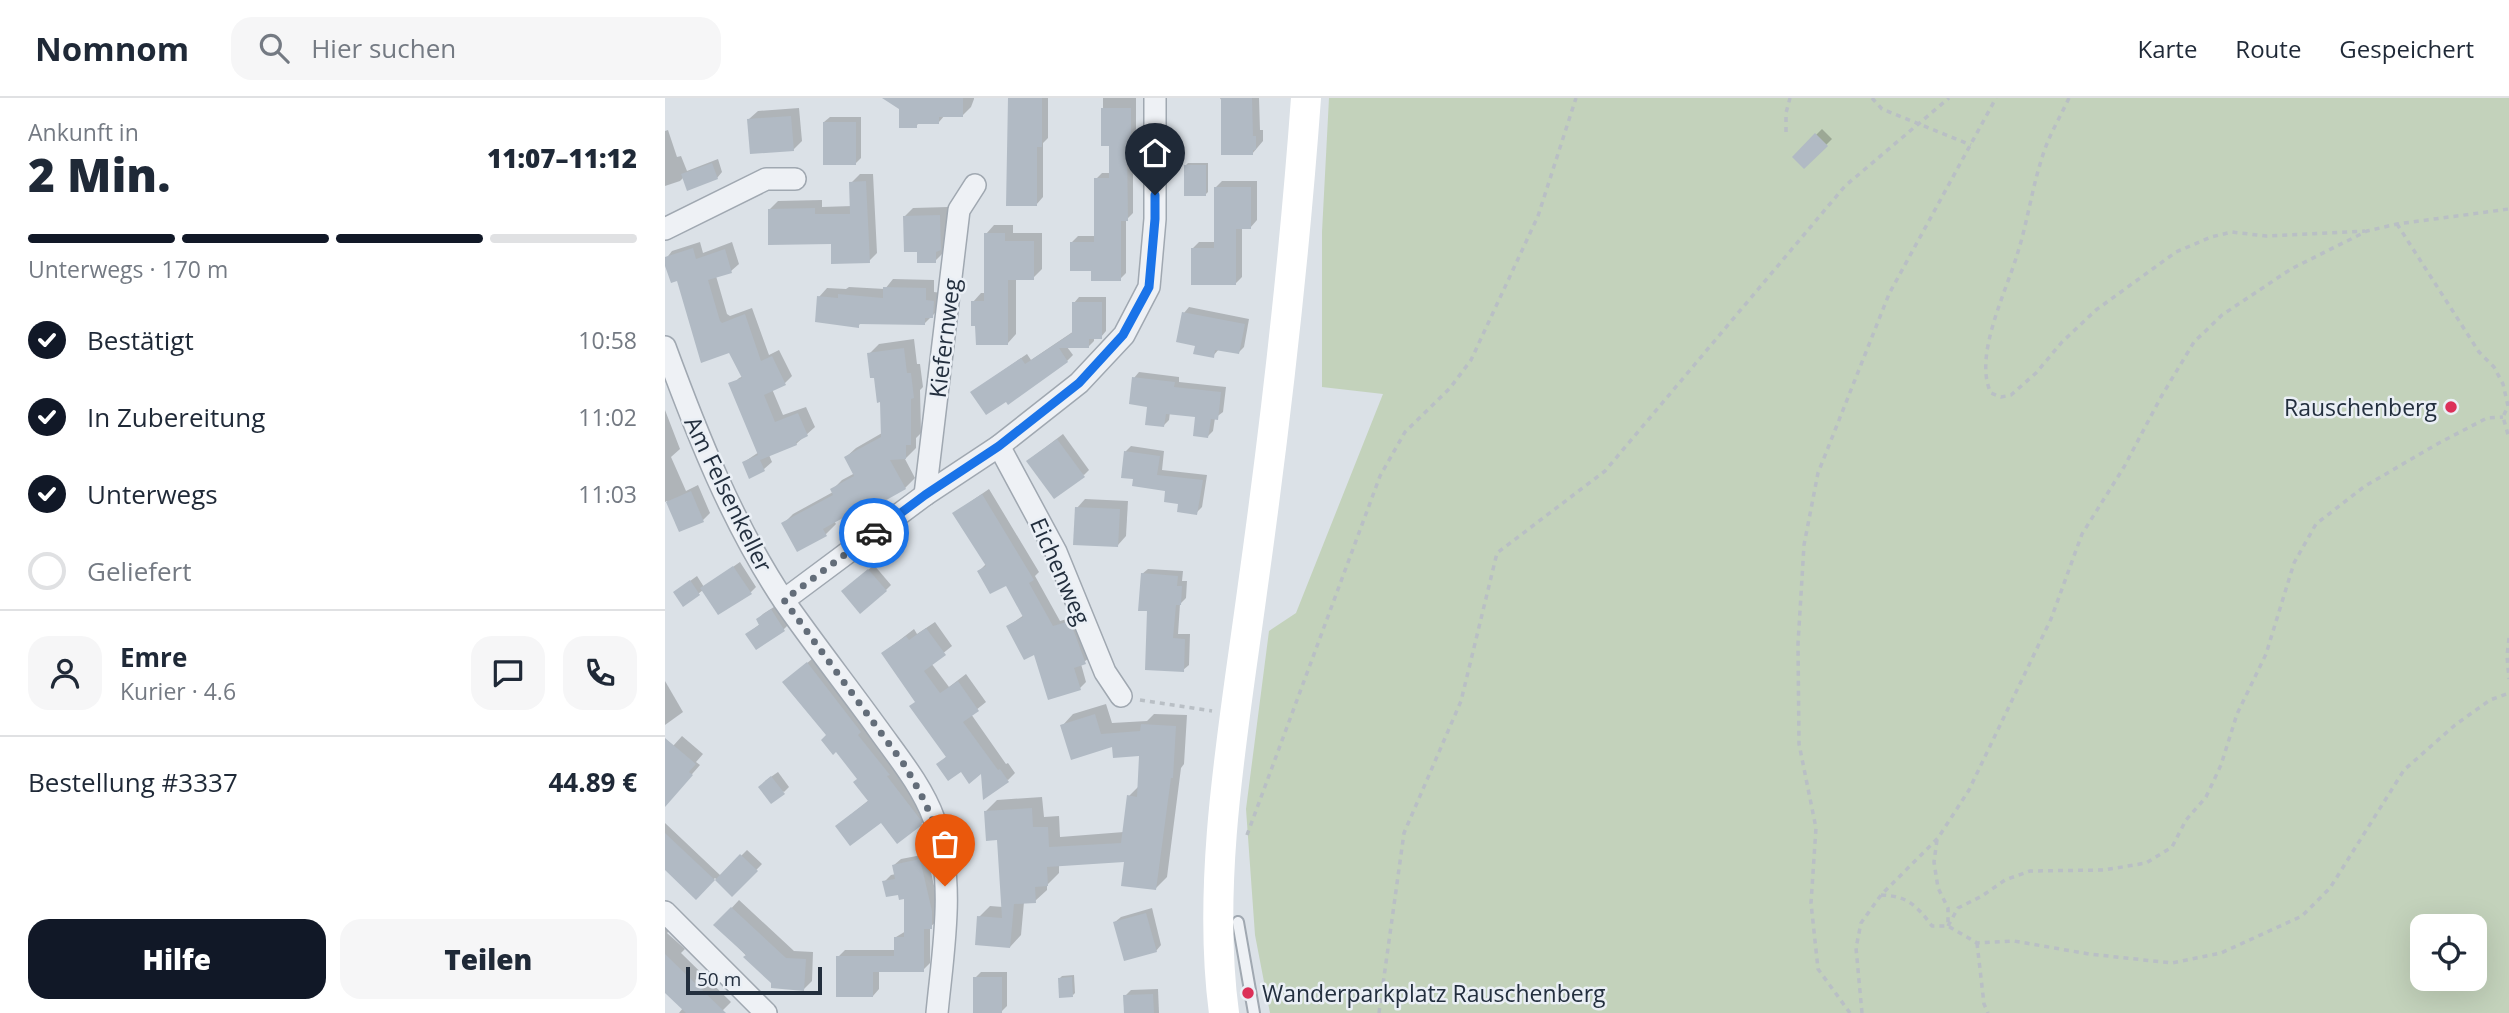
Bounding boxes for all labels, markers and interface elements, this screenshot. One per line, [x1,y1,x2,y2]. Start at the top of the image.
search box [231,17,721,80]
text: Nomnom [35,26,189,71]
icon: search [255,29,293,67]
text: Hier suchen [311,30,456,66]
text: Karte [2137,32,2197,65]
text: Route [2235,32,2301,65]
text: Gespeichert [2339,32,2474,65]
text: Ankunft in [28,116,139,148]
pin [1125,123,1185,195]
icon: home [1136,134,1174,172]
text: 11:07–11:12 [487,140,637,176]
text: 2 Min. [28,143,170,205]
text: Unterwegs · 170 m [28,253,228,285]
street label: Kiefernweg [921,276,967,400]
icon: check [28,321,66,359]
text: Bestätigt [87,322,194,358]
text: 10:58 [578,324,637,356]
place label: Rauschenberg [2284,391,2438,423]
icon: check [28,398,66,436]
text: In Zubereitung [87,399,265,435]
marker: Rauschenberg [2443,399,2459,415]
text: 11:02 [578,401,637,433]
street label: Am Felsenkeller [678,411,781,578]
icon: check [28,475,66,513]
text: Unterwegs [87,476,218,512]
text: 11:03 [578,478,637,510]
courier [839,498,909,568]
street label: Eichenweg [1023,512,1099,630]
icon: car [855,514,893,552]
text: Geliefert [87,553,191,589]
button: person [28,636,102,710]
button: chat [471,636,545,710]
button: phone [563,636,637,710]
text: Emre [120,639,187,675]
text: Kurier · 4.6 [120,675,236,707]
text: Bestellung #3337 [28,764,238,800]
text: 44.89 € [549,764,637,800]
pin [915,814,975,886]
icon: bag [926,825,964,863]
map controls [2410,914,2487,991]
button: locate [2410,914,2487,991]
button: Hilfe [28,919,326,999]
button: Teilen [340,919,637,999]
scale bar [686,964,823,996]
text: 50 m [697,966,741,992]
place label: Wanderparkplatz Rauschenberg [1262,977,1606,1009]
marker: Wanderparkplatz Rauschenberg [1240,985,1256,1001]

